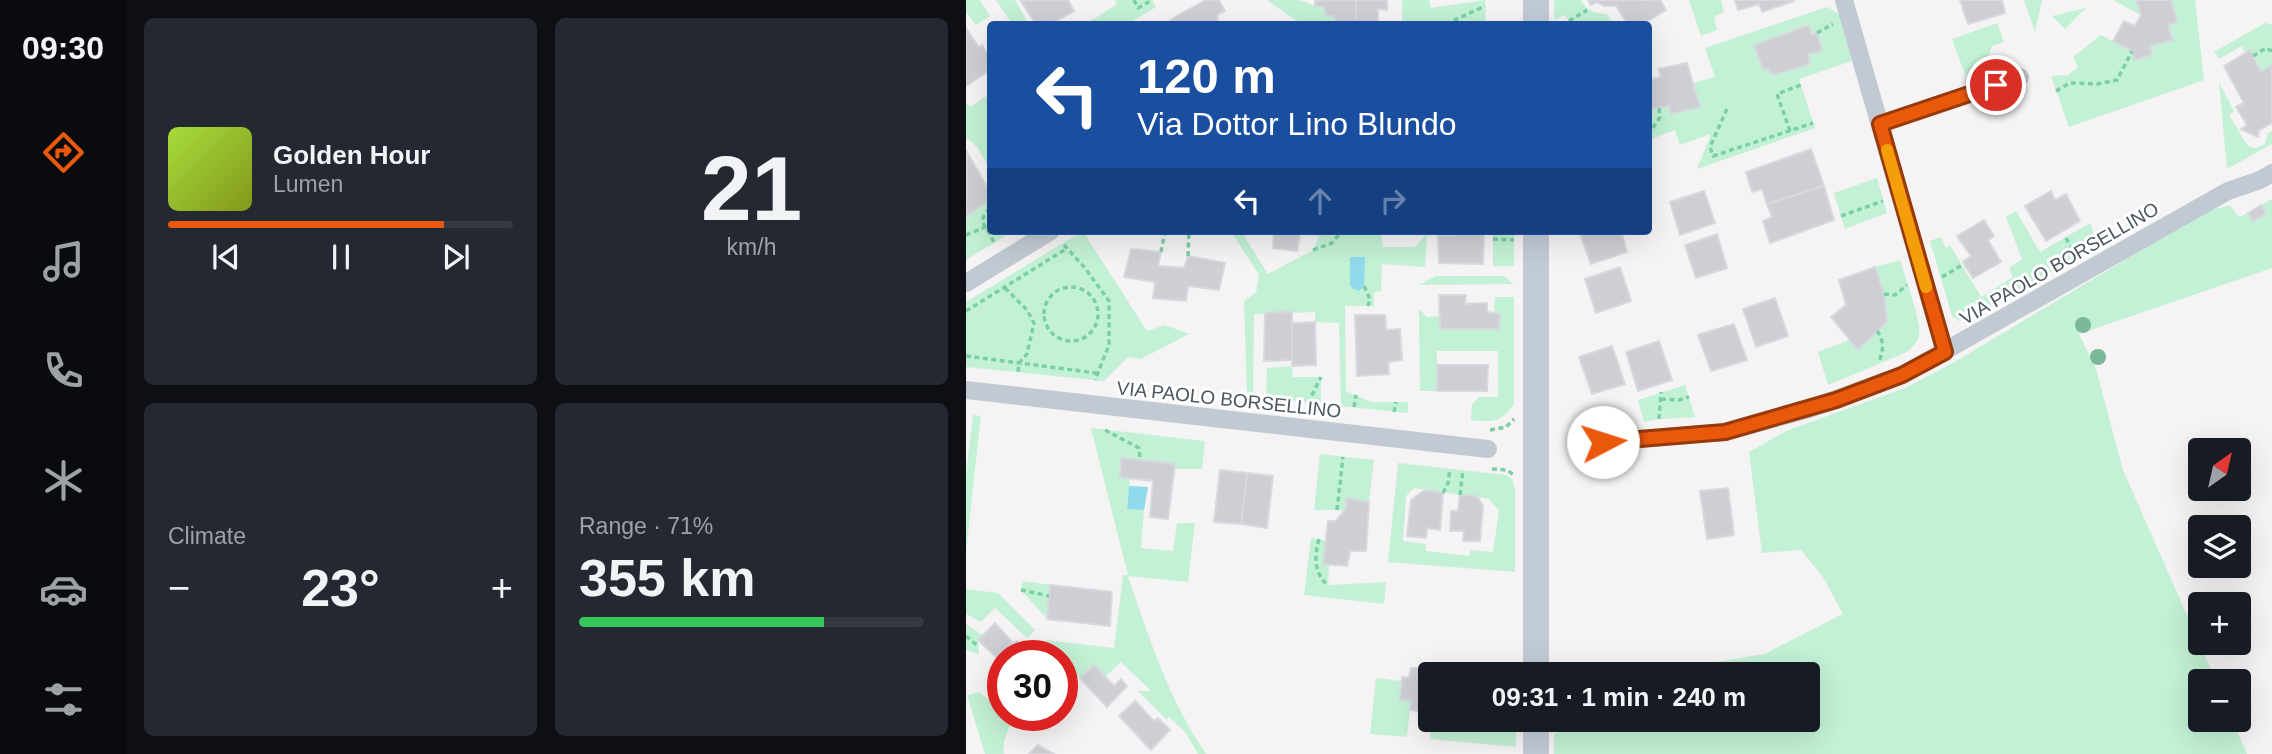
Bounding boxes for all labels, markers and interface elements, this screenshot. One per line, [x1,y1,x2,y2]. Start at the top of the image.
text: 09:30 [22,30,104,66]
icon: left [1022,49,1113,140]
text: 120 m [1137,49,1276,103]
pin [1966,55,2026,115]
icon: arrive [1977,66,2015,104]
text: Via Dottor Lino Blundo [1137,106,1457,142]
icon: directions [39,128,88,177]
text: 21 [701,138,802,239]
text: Golden Hour [273,140,430,170]
text: Lumen [273,171,343,197]
icon: left [1228,182,1266,220]
icon: ahead [1301,182,1339,220]
icon: right [1374,182,1412,220]
street label: VIA PAOLO BORSELLINO [1956,198,2162,329]
text: km/h [727,234,776,260]
icon: music [39,237,88,286]
icon: previous [207,238,245,276]
icon: pause [322,238,360,276]
icon: next [437,238,475,276]
icon: phone [39,346,88,395]
street label: VIA PAOLO BORSELLINO [1116,377,1342,422]
position arrow [1566,405,1640,479]
north arrow [2188,438,2250,500]
map controls [2188,438,2251,732]
icon: climate [39,456,88,505]
text: Range · 71% [579,513,713,539]
button: layers [2188,515,2251,578]
text: Climate [168,523,246,549]
text: 355 km [579,549,755,607]
text: 23° [301,559,380,617]
icon: car [39,565,88,614]
text: − [168,567,190,609]
text: + [491,567,513,609]
button: + [2188,592,2251,655]
speed limit sign: 30 [987,640,1078,731]
button: − [2188,669,2251,732]
icon: filters [39,675,88,724]
text: 09:31 · 1 min · 240 m [1492,682,1746,712]

